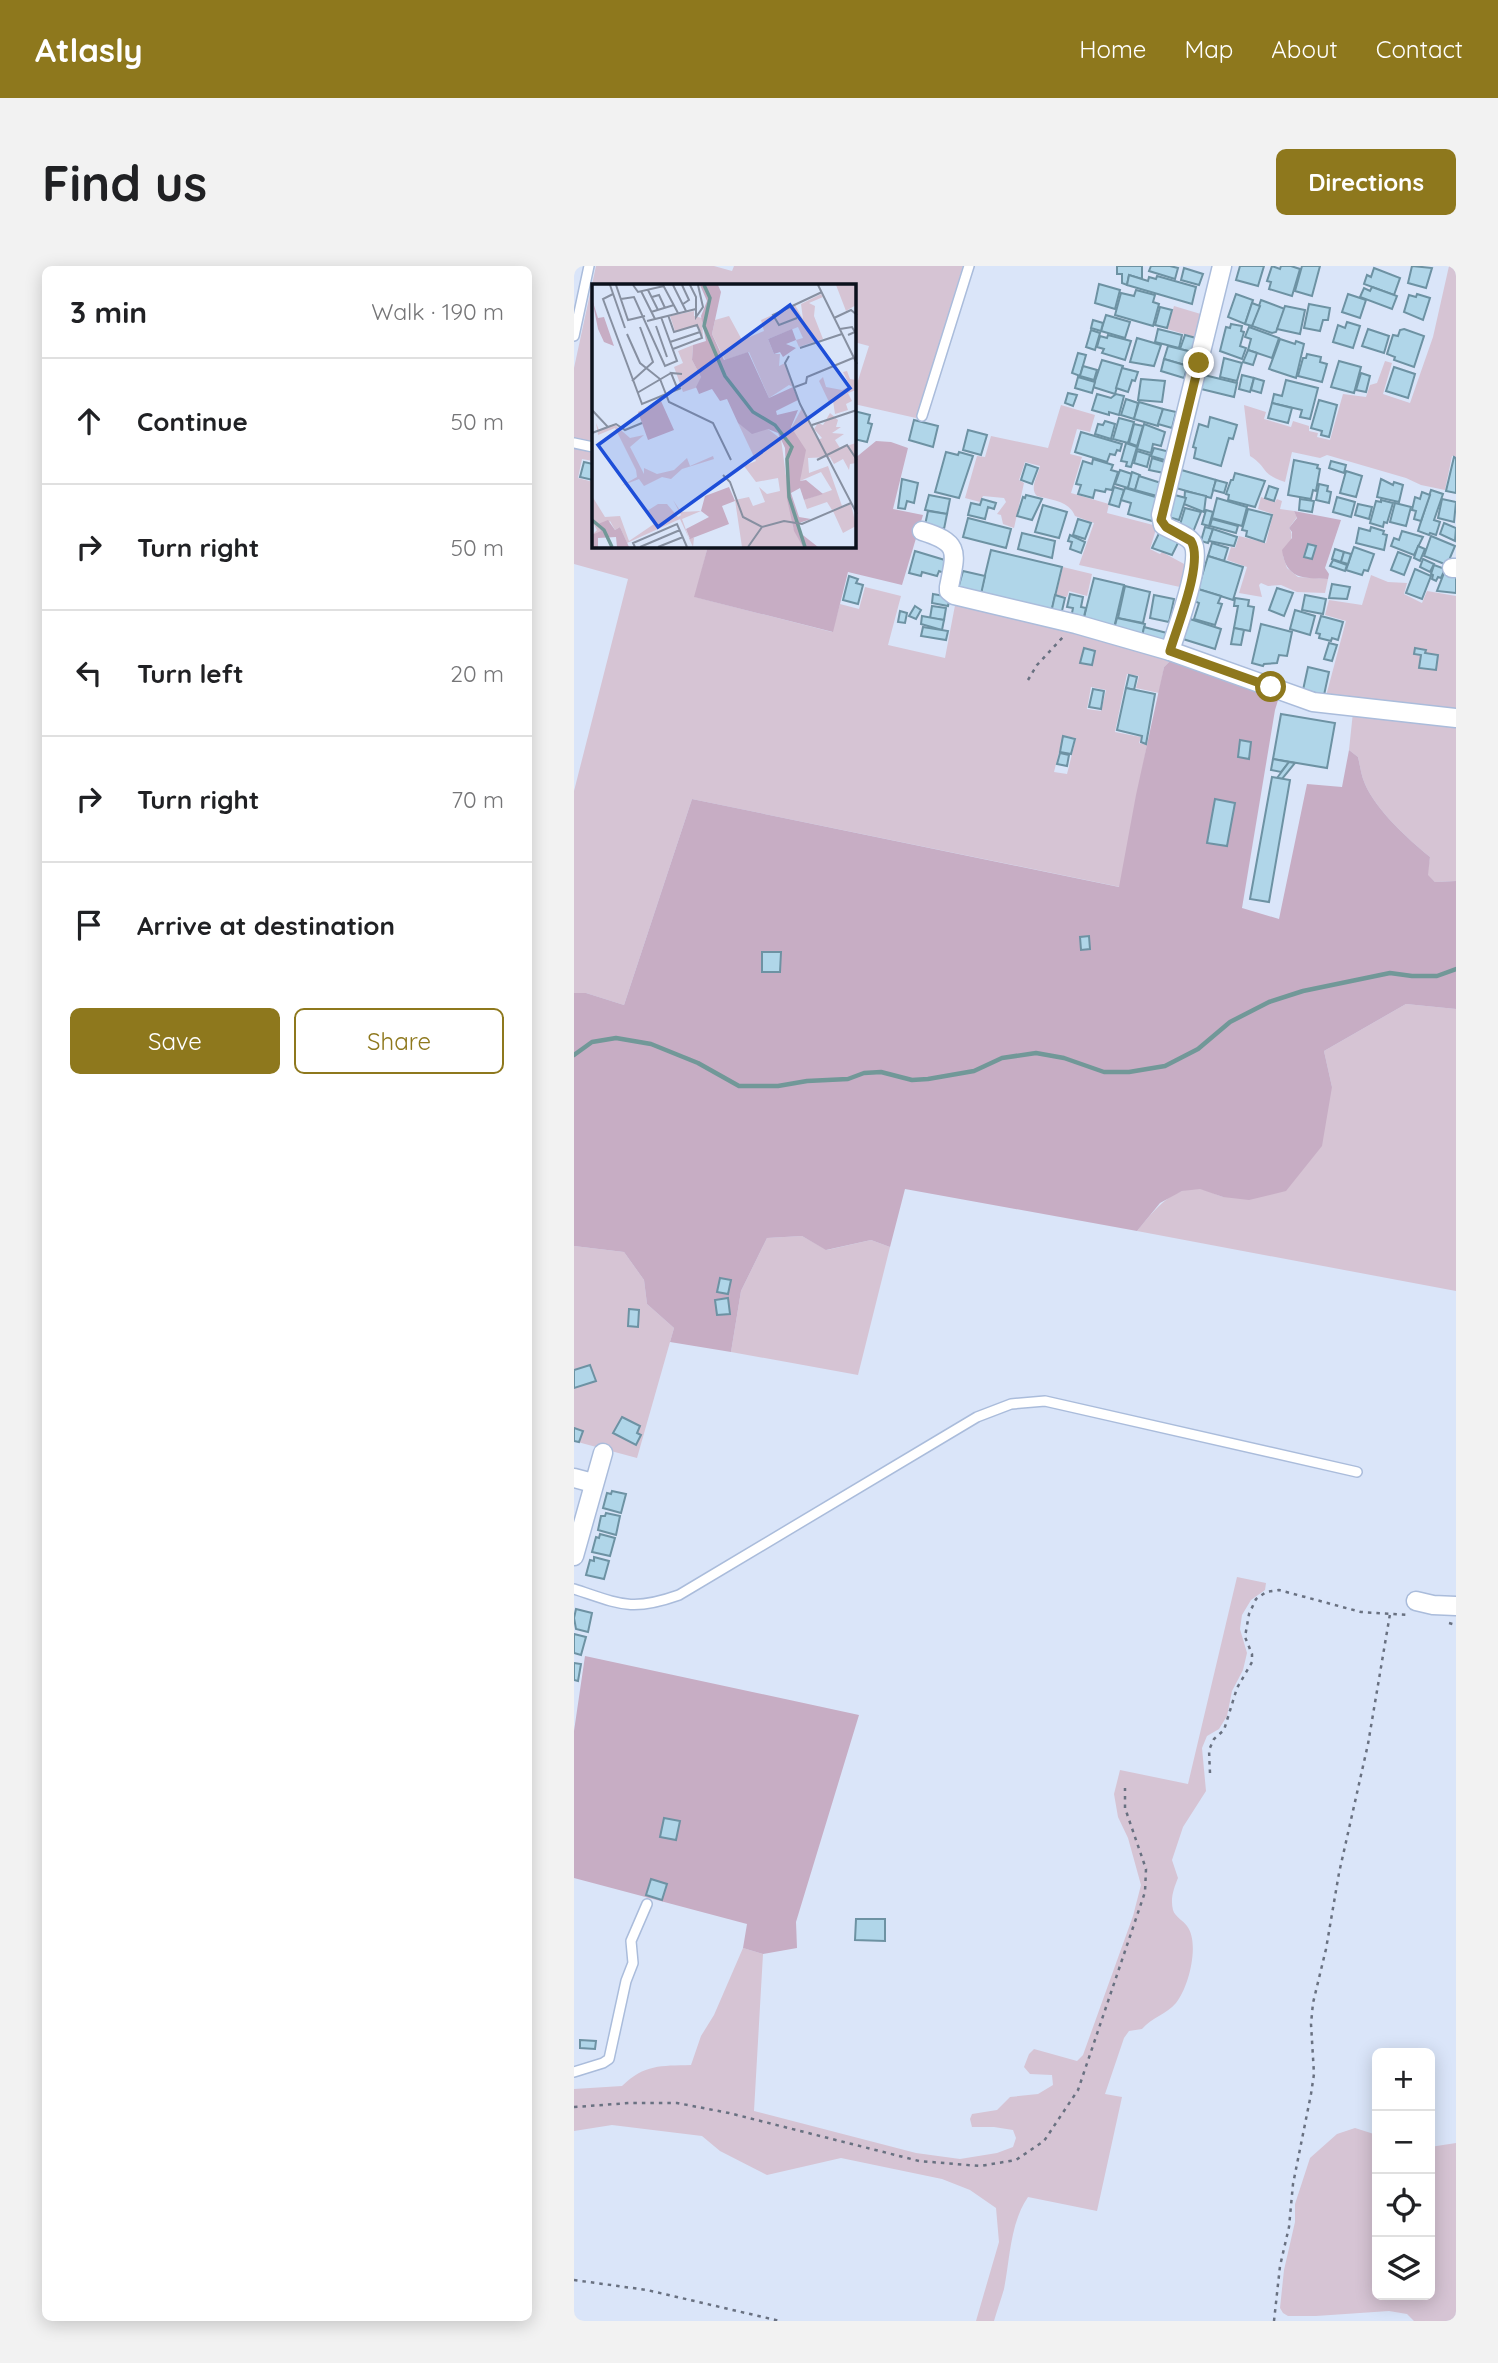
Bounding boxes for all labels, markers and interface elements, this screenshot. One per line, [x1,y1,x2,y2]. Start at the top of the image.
text: Atlasly [35,29,143,70]
text: Home [1079,34,1146,64]
text: Map [1184,34,1233,64]
text: About [1271,34,1338,64]
text: Contact [1376,34,1463,64]
button: Directions [1276,149,1456,215]
text: Find us [42,152,207,213]
inset map [592,284,856,548]
text: 3 min [70,293,147,331]
text: Walk · 190 m [371,297,504,326]
route end [1183,347,1214,378]
icon: ahead [70,402,108,440]
text: Continue [137,405,248,438]
text: 50 m [451,407,504,436]
icon: right [70,528,108,566]
text: Turn right [137,531,259,564]
text: 50 m [451,533,504,562]
icon: left [70,654,108,692]
text: Turn left [137,657,244,690]
text: 20 m [450,659,504,688]
route start [1255,671,1286,702]
icon: right [70,780,108,818]
text: Turn right [137,783,259,816]
text: 70 m [451,785,504,814]
icon: arrive [70,906,108,944]
text: Arrive at destination [137,909,395,942]
button: Save [70,1008,280,1074]
button: Share [294,1008,504,1074]
map controls [1372,2048,1435,2300]
button: + [1372,2048,1435,2111]
button: − [1372,2111,1435,2174]
button: locate [1372,2174,1435,2237]
button: layers [1372,2237,1435,2300]

